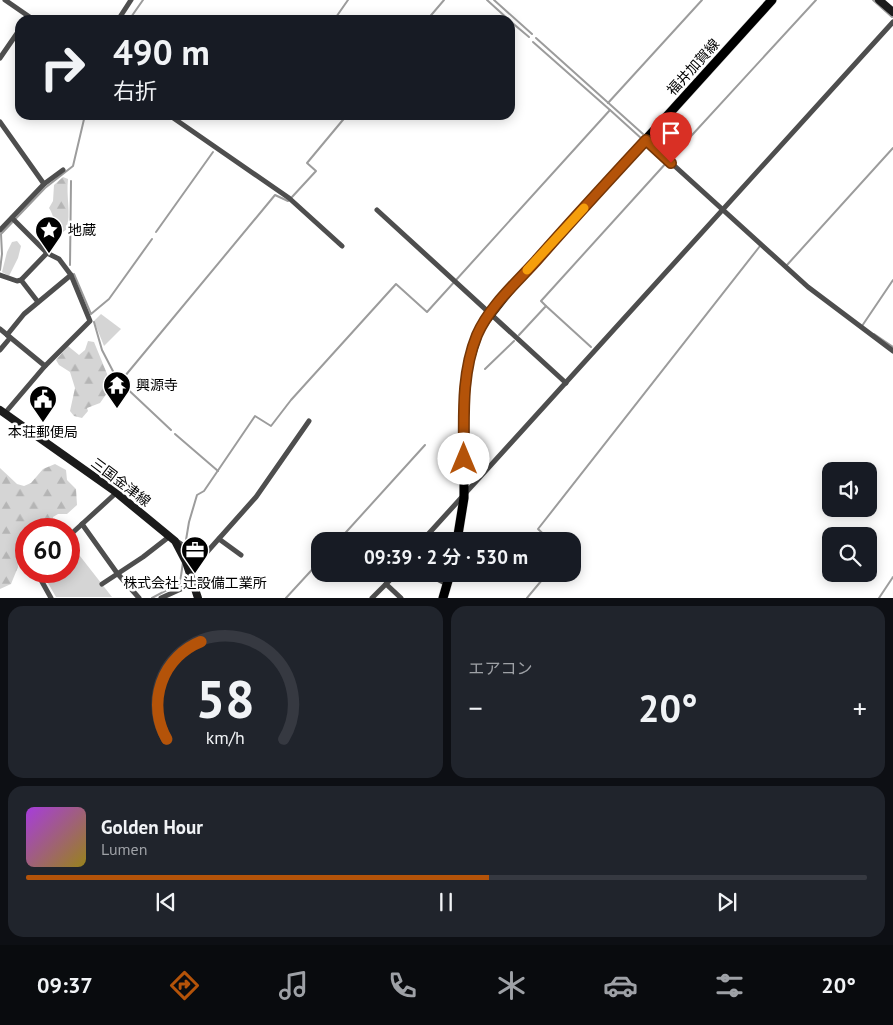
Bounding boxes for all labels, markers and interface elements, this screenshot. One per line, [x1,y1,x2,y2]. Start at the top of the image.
text: 490 m [113,29,210,75]
icon: right [30,35,95,100]
street label: 福井加賀線 [663,35,723,99]
text: 右折 [113,77,157,105]
pin [650,112,692,163]
icon: arrive [657,119,685,147]
place icon: 地蔵 [34,215,64,254]
place label: 地蔵 [68,221,96,239]
temple icon: 興源寺 [102,370,132,409]
place label: 興源寺 [136,376,178,394]
public building icon: 本荘郵便局 [28,384,58,423]
place label: 本荘郵便局 [8,423,78,441]
position arrow [437,432,489,484]
street label: 三国金津線 [88,454,154,510]
map controls [822,462,877,582]
button: sound [822,462,877,517]
speed limit sign: 60 [15,518,80,583]
button: search [822,527,877,582]
office icon: 株式会社 辻設備工業所 [180,535,210,574]
text: 09:39 · 2 分 · 530 m [364,545,528,569]
place label: 株式会社 辻設備工業所 [123,574,267,592]
text: エアコン [469,658,533,678]
text: 58 [196,665,255,732]
text: 20° [638,683,698,732]
text: − [469,689,483,726]
text: + [853,689,867,726]
text: km/h [206,726,245,749]
text: Golden Hour [101,815,203,839]
text: Lumen [101,839,147,859]
icon: previous [152,888,180,916]
icon: pause [432,888,460,916]
icon: next [713,888,741,916]
icon: directions [167,968,202,1003]
icon: music [276,968,311,1003]
icon: phone [385,968,420,1003]
icon: climate [494,968,529,1003]
icon: car [603,968,638,1003]
icon: filters [712,968,747,1003]
text: 09:37 [37,971,93,999]
text: 20° [821,971,856,999]

